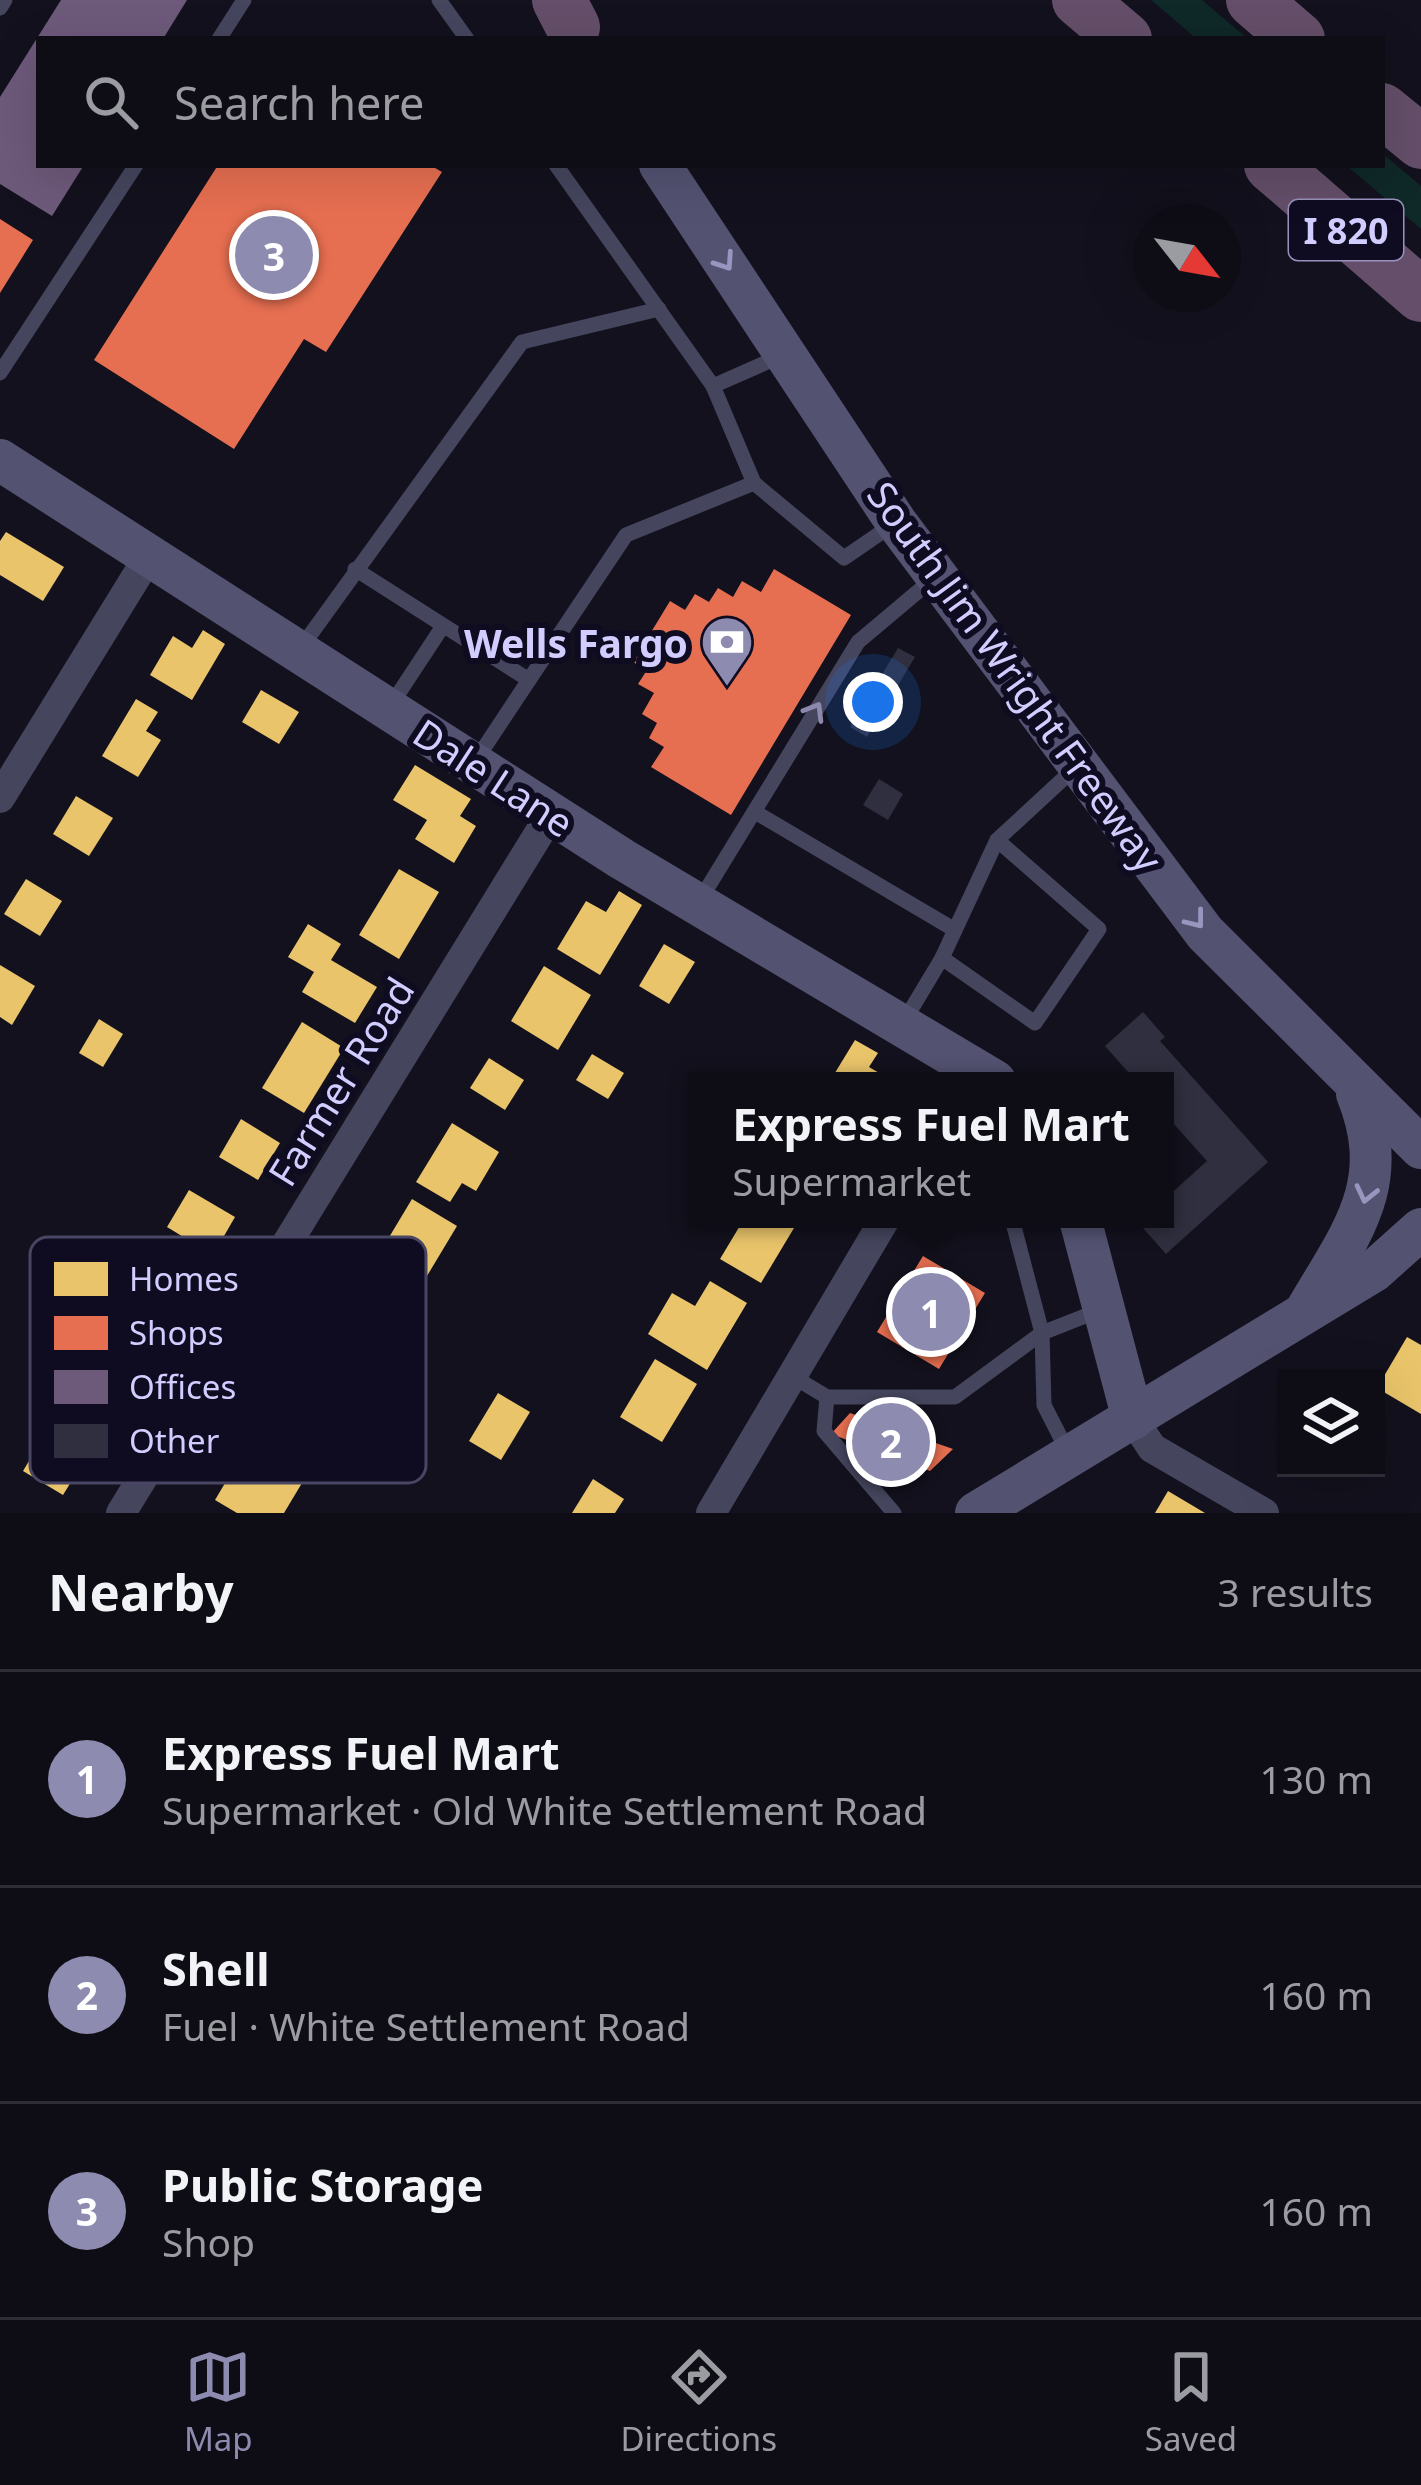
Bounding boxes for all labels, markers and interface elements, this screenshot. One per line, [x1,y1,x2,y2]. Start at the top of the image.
search box [36,36,1385,168]
icon: search [78,69,144,135]
text: Search here [174,72,424,133]
road number: I 820 [1289,200,1403,260]
north arrow [1133,204,1241,312]
pin: 3 [235,210,313,300]
one-way arrow [711,249,733,271]
street label: South Jim Wright Freeway [856,470,1176,882]
bank icon: Wells Fargo [699,614,755,688]
place label: Wells Fargo [464,616,688,669]
your location [843,672,903,732]
one-way arrow [801,702,823,724]
street label: Dale Lane [404,705,584,849]
one-way arrow [1182,907,1203,929]
street label: Farmer Road [255,967,425,1195]
popup [688,1072,1174,1228]
text: Express Fuel Mart [732,1093,1130,1154]
text: Supermarket [732,1154,971,1207]
one-way arrow [1355,1183,1380,1204]
legend [30,1237,426,1483]
text: Homes [129,1256,239,1301]
pin: 1 [892,1267,970,1357]
text: Shops [129,1310,224,1355]
text: Offices [129,1364,236,1409]
map controls [1277,1369,1385,1477]
button: layers [1277,1369,1385,1477]
pin: 2 [852,1397,930,1487]
text: Other [129,1418,220,1463]
text: Nearby [48,1556,234,1626]
text: 3 results [1218,1565,1373,1618]
text: Express Fuel Mart [162,1722,560,1783]
text: 1 [76,1752,98,1805]
text: 130 m [1259,1752,1373,1805]
text: Supermarket · Old White Settlement Road [162,1783,927,1836]
text: Shell [162,1938,270,1999]
text: 2 [76,1968,98,2021]
text: 160 m [1259,1968,1373,2021]
text: Fuel · White Settlement Road [162,1999,690,2052]
text: Public Storage [162,2154,483,2215]
text: 3 [76,2184,98,2237]
text: 160 m [1259,2184,1373,2237]
text: Shop [162,2215,255,2268]
tab: Map [184,2344,253,2461]
tab: Directions [620,2344,777,2461]
tab: Saved [1145,2344,1237,2461]

